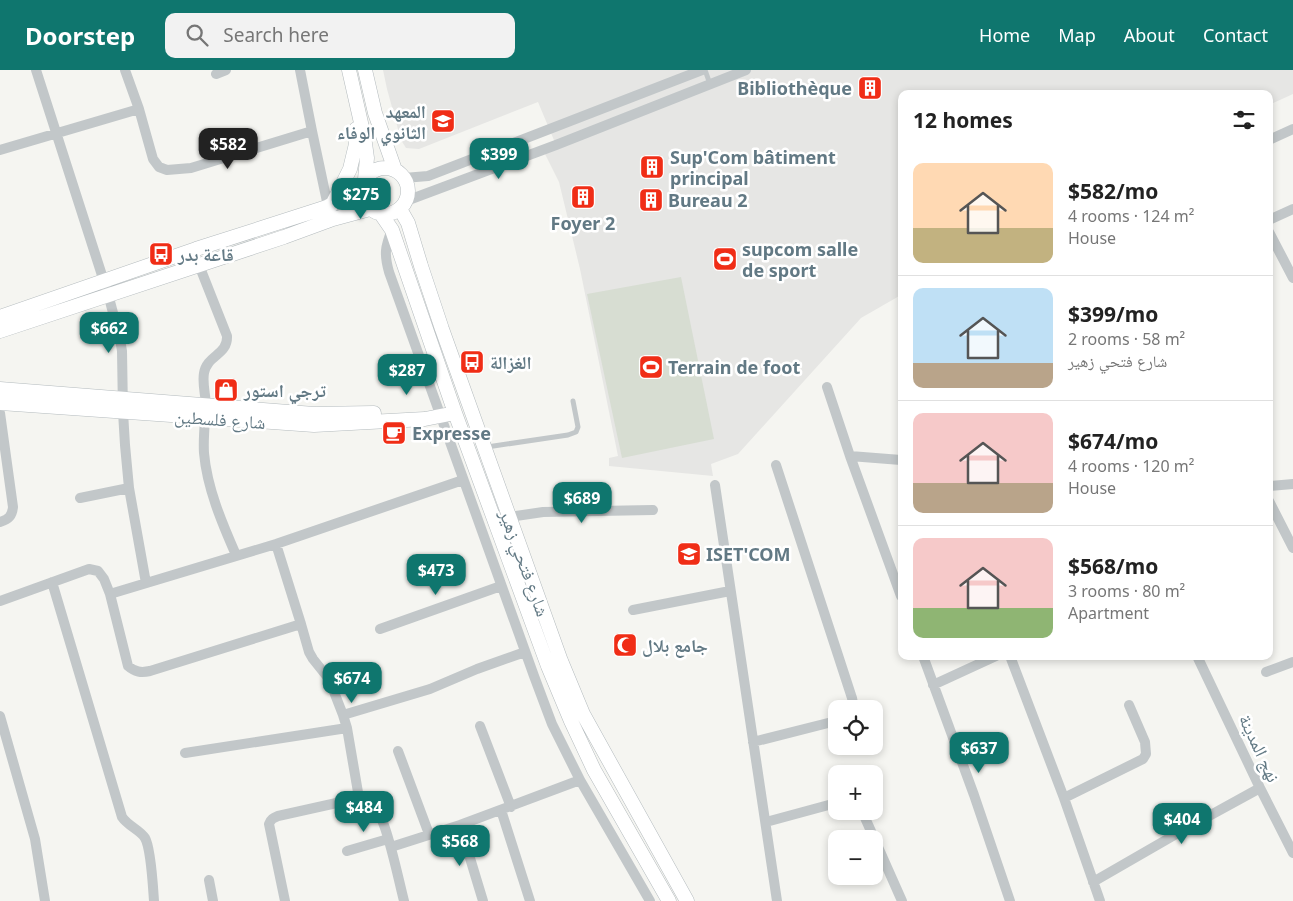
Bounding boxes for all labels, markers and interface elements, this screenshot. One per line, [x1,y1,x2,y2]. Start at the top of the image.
search box [165,13,515,58]
text: Doorstep [25,19,135,52]
icon: search [183,21,211,49]
text: Search here [223,22,329,48]
text: Home [979,23,1030,47]
text: Map [1058,23,1096,47]
text: About [1124,23,1175,47]
text: Contact [1203,23,1268,47]
building icon: Bibliothèque [857,75,883,101]
place label: Bibliothèque [737,76,852,100]
place label: المعهد الثانوي الوفاء [337,99,426,147]
text: 12 homes [913,106,1013,134]
icon: filters [1230,106,1258,134]
school or university icon: المعهد الثانوي الوفاء [430,108,456,134]
pin: $582 [198,128,258,170]
text: $582 [210,133,246,155]
pin: $399 [469,138,529,180]
text: $399 [481,143,517,165]
place label: Sup'Com bâtiment principal [670,145,836,190]
building icon: Sup'Com bâtiment principal [639,154,665,180]
text: $582/mo [1068,177,1158,205]
pin: $275 [331,178,391,220]
text: $275 [343,183,379,205]
icon: home [953,183,1013,243]
building icon: Foyer 2 [570,184,596,210]
building icon: Bureau 2 [638,187,664,213]
place label: Bureau 2 [668,188,748,212]
text: 4 rooms · 124 m² [1068,205,1194,227]
place label: Foyer 2 [551,211,615,235]
text: House [1068,227,1116,249]
place label: supcom salle de sport [742,237,858,282]
bus stop icon: قاعة بدر [148,241,174,267]
place label: قاعة بدر [177,242,234,266]
sports icon: supcom salle de sport [712,246,738,272]
text: $399/mo [1068,300,1158,328]
icon: home [953,308,1013,368]
pin: $662 [79,312,139,354]
text: $662 [91,317,127,339]
text: 2 rooms · 58 m² [1068,328,1185,350]
bus stop icon: الغزالة [459,349,485,375]
place label: الغزالة [490,350,532,374]
text: شارع فتحي زهير [1068,350,1167,372]
pin: $287 [377,354,437,396]
sports icon: Terrain de foot [638,354,664,380]
place label: Terrain de foot [668,355,800,379]
text: $287 [389,359,425,381]
shop icon: ترجي استور [213,377,239,403]
place label: ترجي استور [243,378,326,405]
street label: شارع فلسطين [174,404,266,434]
cafe icon: Expresse [381,420,407,446]
place label: Expresse [412,421,491,445]
text: $674/mo [1068,427,1158,455]
icon: home [953,433,1013,493]
text: 4 rooms · 120 m² [1068,455,1194,477]
text: House [1068,477,1116,499]
pin: $689 [552,482,612,524]
text: $689 [564,487,600,509]
street label: شارع فتحي زهير [491,505,555,621]
school or university icon: ISET'COM [676,541,702,567]
place label: ISET'COM [706,542,791,566]
text: $568/mo [1068,552,1158,580]
pin: $473 [406,554,466,596]
icon: home [953,558,1013,618]
text: $473 [418,559,454,581]
text: 3 rooms · 80 m² [1068,580,1185,602]
text: Apartment [1068,602,1149,624]
mosque icon: جامع بلال [612,632,638,658]
place label: جامع بلال [642,633,708,658]
pin: $674 [322,662,382,704]
text: $674 [334,667,370,689]
map controls [828,700,883,885]
button: locate [828,700,883,755]
street label: نهج المدينة [1233,710,1286,786]
pin: $637 [949,732,1009,774]
text: $637 [961,737,997,759]
button: + [828,765,883,820]
pin: $484 [334,790,394,833]
text: $484 [346,796,382,818]
pin: $404 [1152,802,1212,845]
text: $404 [1164,808,1200,830]
pin: $568 [430,824,490,867]
text: $568 [442,830,478,852]
button: − [828,830,883,885]

